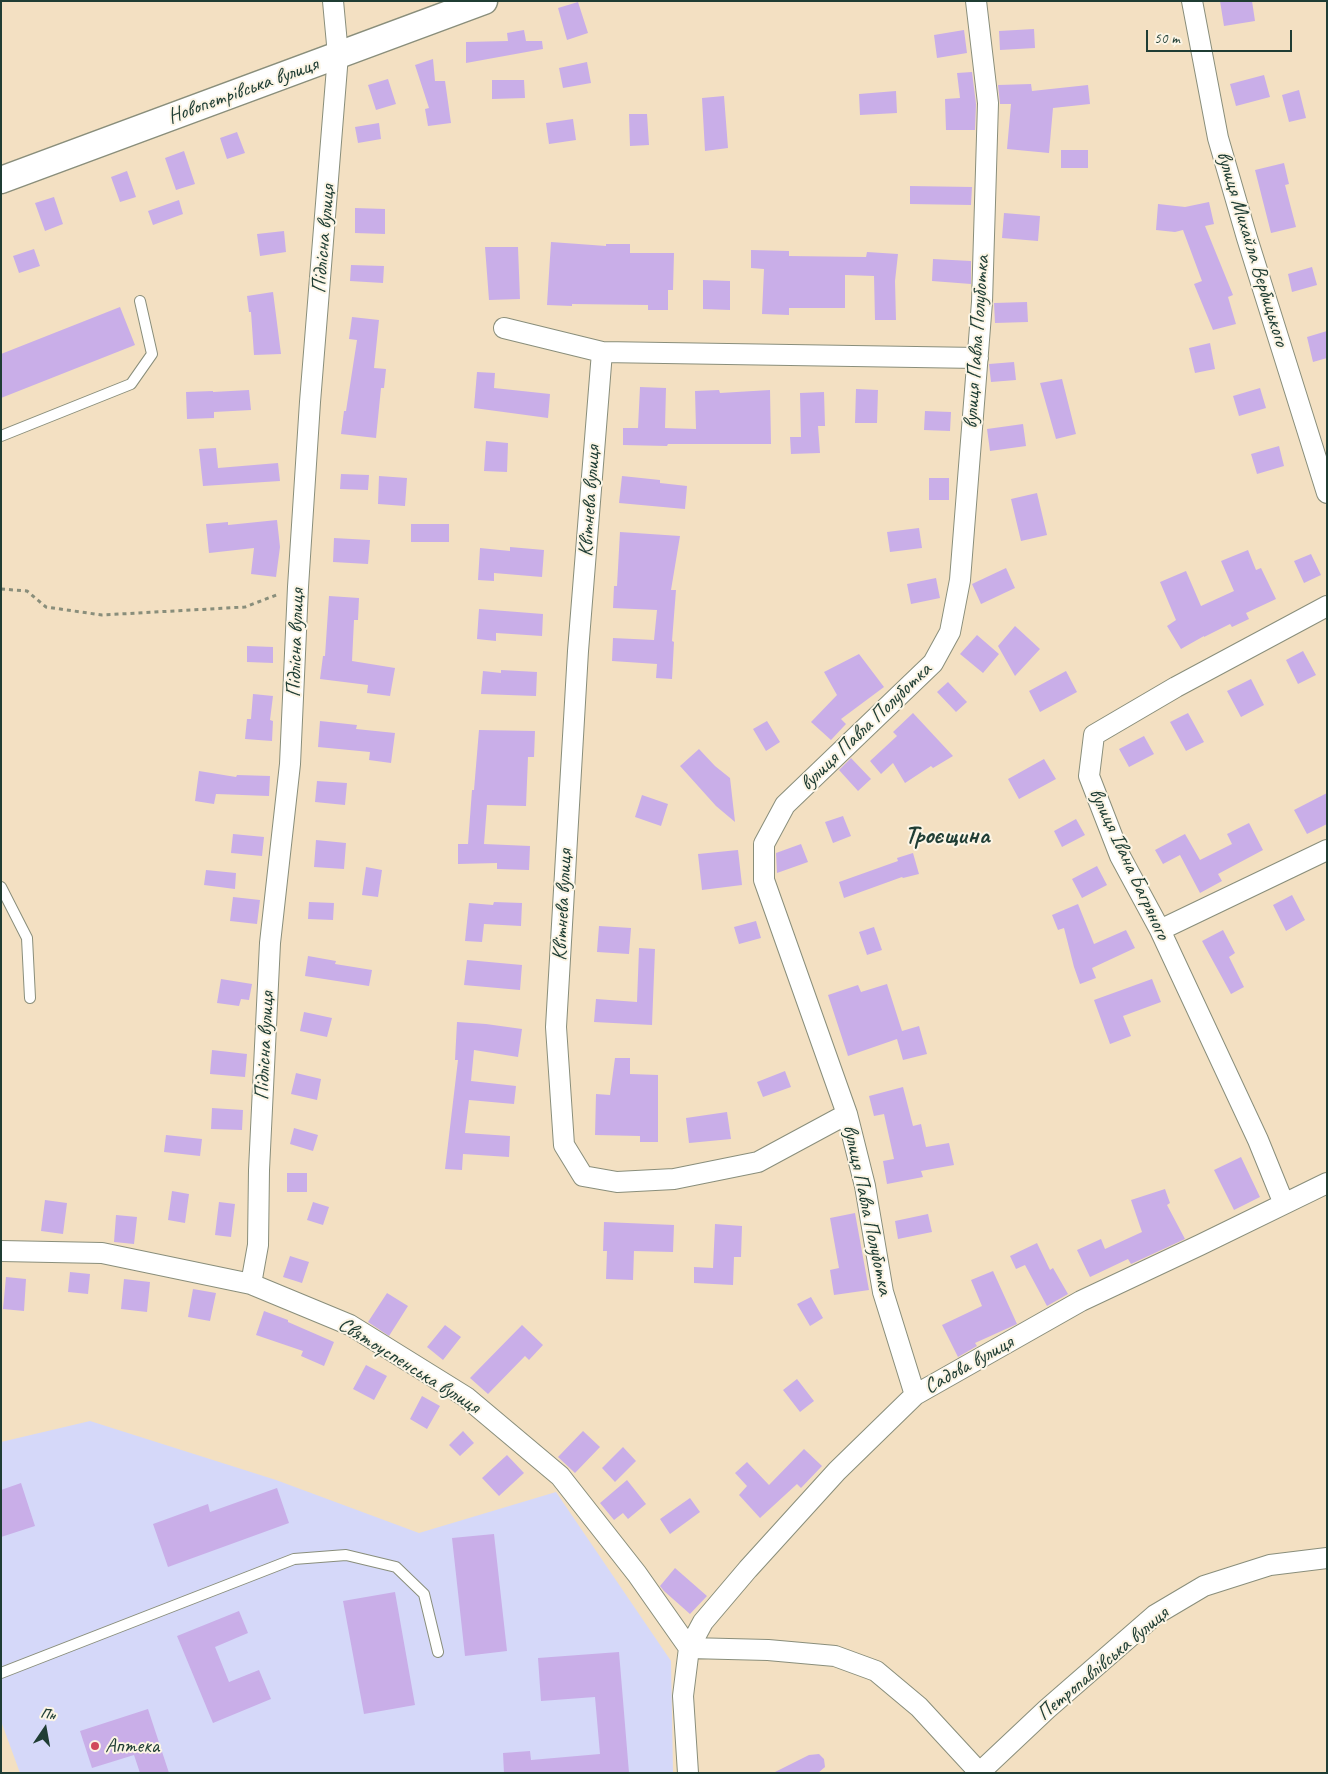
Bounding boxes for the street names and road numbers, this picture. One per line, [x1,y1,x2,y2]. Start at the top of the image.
street label: Новопетрівська вулиця [164,52,322,130]
street label: вулиця Михайла Вербицького [1210,148,1294,350]
street label: Підлісна вулиця [307,184,341,294]
street label: вулиця Павла Полуботка [958,255,996,429]
street label: Квітнева вулиця [574,445,606,557]
street label: Підлісна вулиця [282,588,310,698]
street label: вулиця Павла Полуботка [795,658,937,796]
street label: вулиця Івана Багряного [1083,784,1175,944]
street label: Квітнева вулиця [548,849,578,961]
street label: Підлісна вулиця [250,991,280,1101]
street label: вулиця Павла Полуботка [837,1123,897,1297]
street label: Святоуспенська вулиця [333,1312,485,1420]
street label: Садова вулиця [920,1330,1018,1400]
street label: Петропавлівська вулиця [1032,1601,1174,1727]

